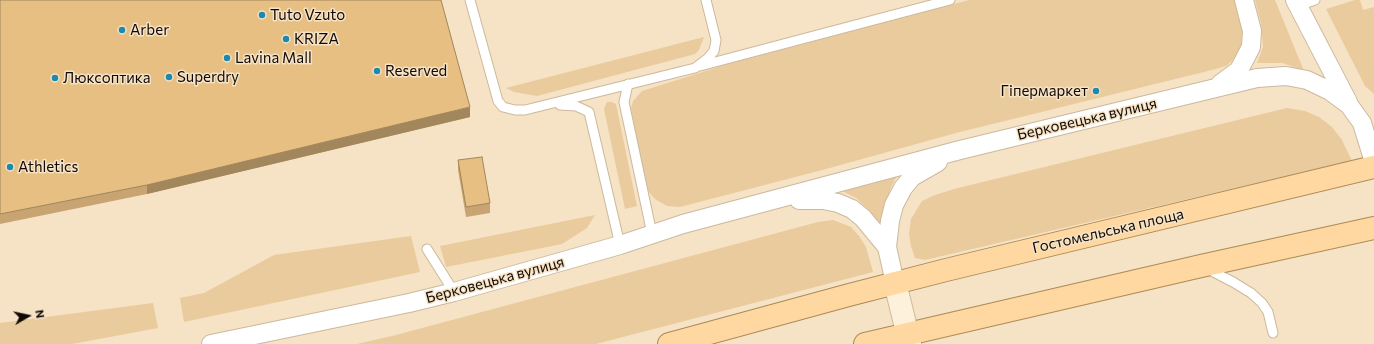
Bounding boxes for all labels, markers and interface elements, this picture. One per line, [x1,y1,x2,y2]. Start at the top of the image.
place label: Tuto Vzuto [270,6,345,24]
marker: Tuto Vzuto [257,10,267,20]
place label: Arber [130,21,169,39]
marker: Arber [117,25,127,35]
place label: KRIZA [294,30,339,48]
marker: KRIZA [281,34,291,44]
place label: Lavina Mall [235,49,312,67]
marker: Lavina Mall [222,53,232,63]
place label: Reserved [385,62,447,80]
marker: Reserved [372,66,382,76]
place label: Superdry [177,68,239,86]
place label: Люксоптика [63,69,151,87]
marker: Superdry [164,72,174,82]
marker: Люксоптика [50,73,60,83]
place label: Гіпермаркет [1001,82,1088,100]
marker: Гіпермаркет [1091,86,1101,96]
street label: Берковецька вулиця [1015,94,1159,144]
place label: Athletics [18,158,78,176]
marker: Athletics [5,162,15,172]
street label: Гостомельська площа [1030,205,1186,257]
street label: Берковецька вулиця [424,253,566,307]
north arrow [8,296,48,336]
text: N [33,309,47,319]

